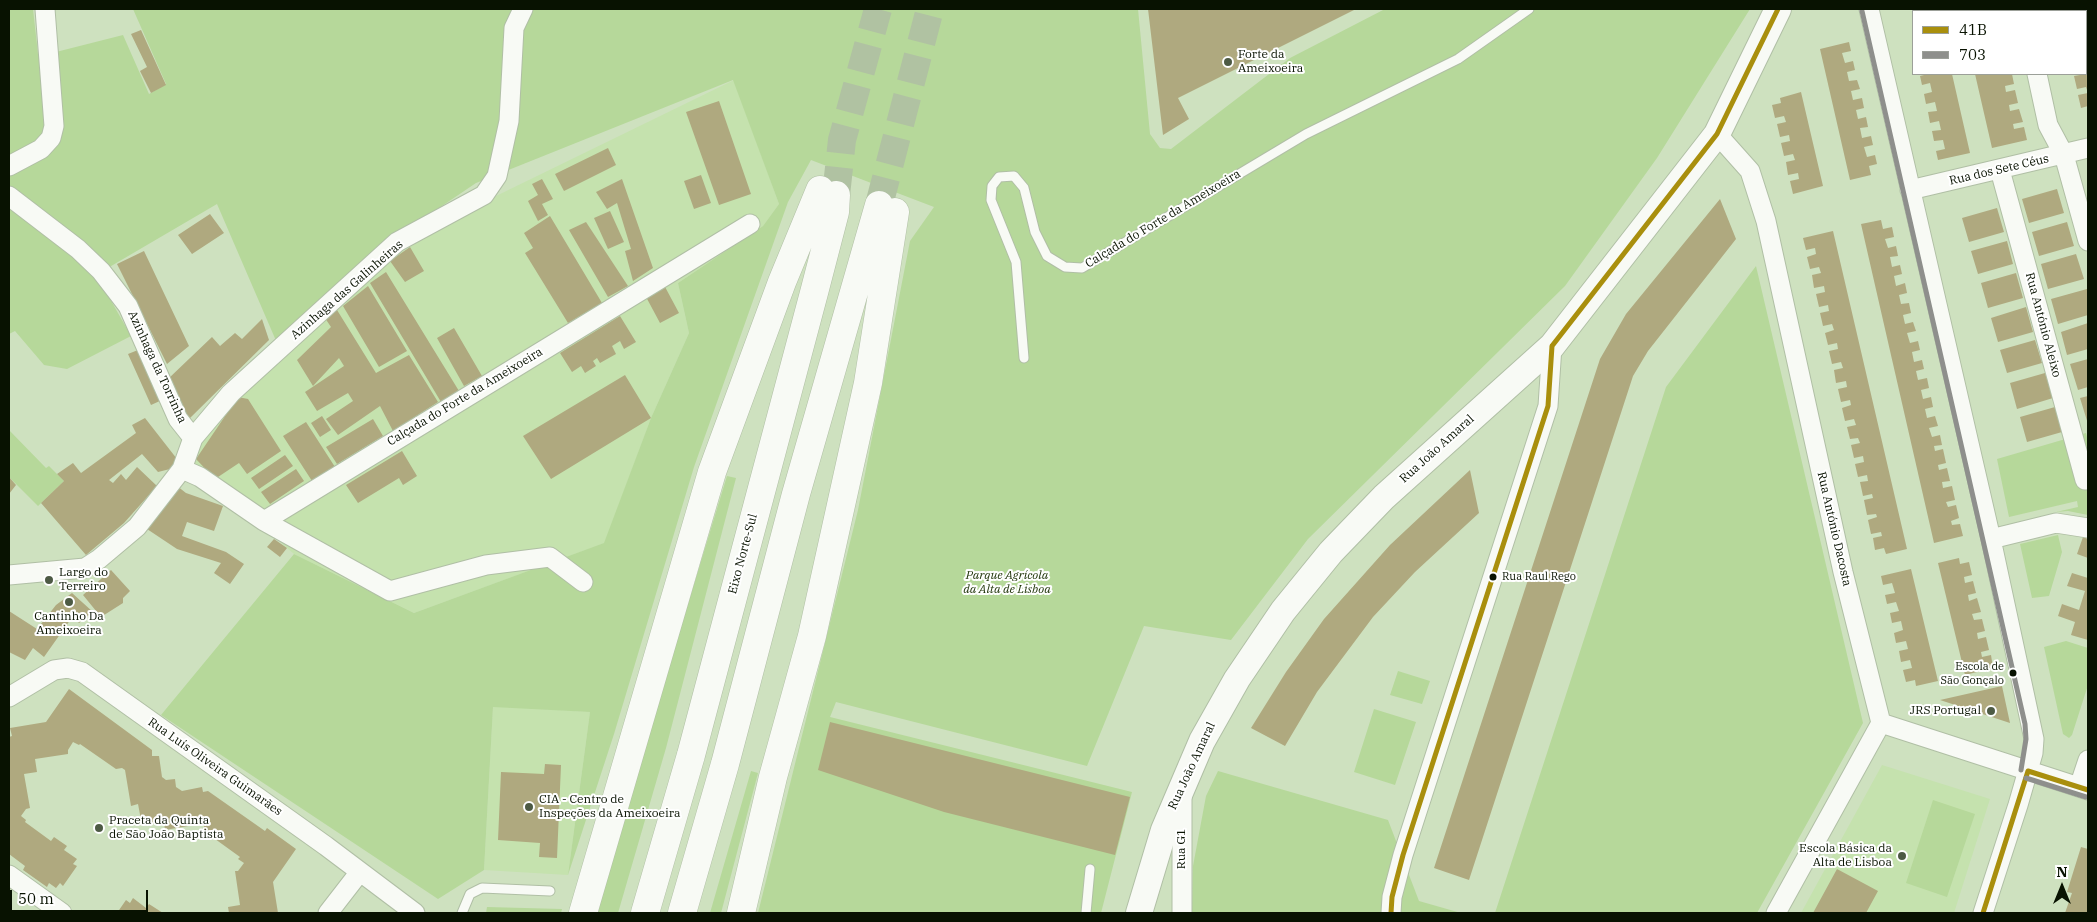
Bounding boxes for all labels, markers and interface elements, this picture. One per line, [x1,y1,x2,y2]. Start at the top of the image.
legend [1912,10,2087,75]
text: 41B [1959,20,1987,39]
text: 703 [1959,45,1986,64]
place label: Forte da Ameixoeira [1238,48,1303,76]
marker: Forte da Ameixoeira [1222,56,1234,68]
street label: Rua dos Sete Céus [1948,152,2050,188]
street label: Calçada do Forte da Ameixoeira [1083,167,1243,271]
street label: Azinhaga das Galinheiras [288,237,406,343]
street label: Rua António Aleixo [2022,271,2064,379]
street label: Azinhaga da Torrinha [125,308,189,426]
street label: Calçada do Forte da Ameixoeira [385,345,545,449]
street label: Rua João Amaral [1397,412,1477,486]
street label: Rua António Dacosta [1814,470,1854,588]
street label: Eixo Norte-Sul [725,512,761,596]
place label: Largo do Terreiro [59,566,108,594]
park label: Parque Agrícola da Alta de Lisboa [963,569,1051,597]
place label: Rua Raul Rego [1502,570,1576,584]
marker: Rua Raul Rego [1488,572,1498,582]
marker: Largo do Terreiro [43,574,55,586]
marker: Cantinho Da Ameixoeira [63,596,75,608]
place label: Cantinho Da Ameixoeira [34,610,104,638]
place label: Escola de São Gonçalo [1940,660,2004,686]
marker: Escola de São Gonçalo [2008,668,2018,678]
place label: JRS Portugal [1910,704,1981,718]
marker: JRS Portugal [1985,705,1997,717]
street label: Rua Luís Oliveira Guimarães [145,715,285,819]
street label: Rua João Amaral [1165,720,1219,812]
place label: CIA - Centro de Inspeções da Ameixoeira [539,793,681,821]
marker: CIA - Centro de Inspeções da Ameixoeira [523,801,535,813]
place label: Praceta da Quinta de São João Baptista [109,814,224,842]
marker: Praceta da Quinta de São João Baptista [93,822,105,834]
street label: Rua G1 [1175,829,1189,869]
place label: Escola Básica da Alta de Lisboa [1799,842,1892,870]
marker: Escola Básica da Alta de Lisboa [1896,850,1908,862]
north arrow [2037,862,2087,912]
text: N [2056,863,2068,881]
scale bar [12,880,150,912]
text: 50 m [18,889,54,908]

